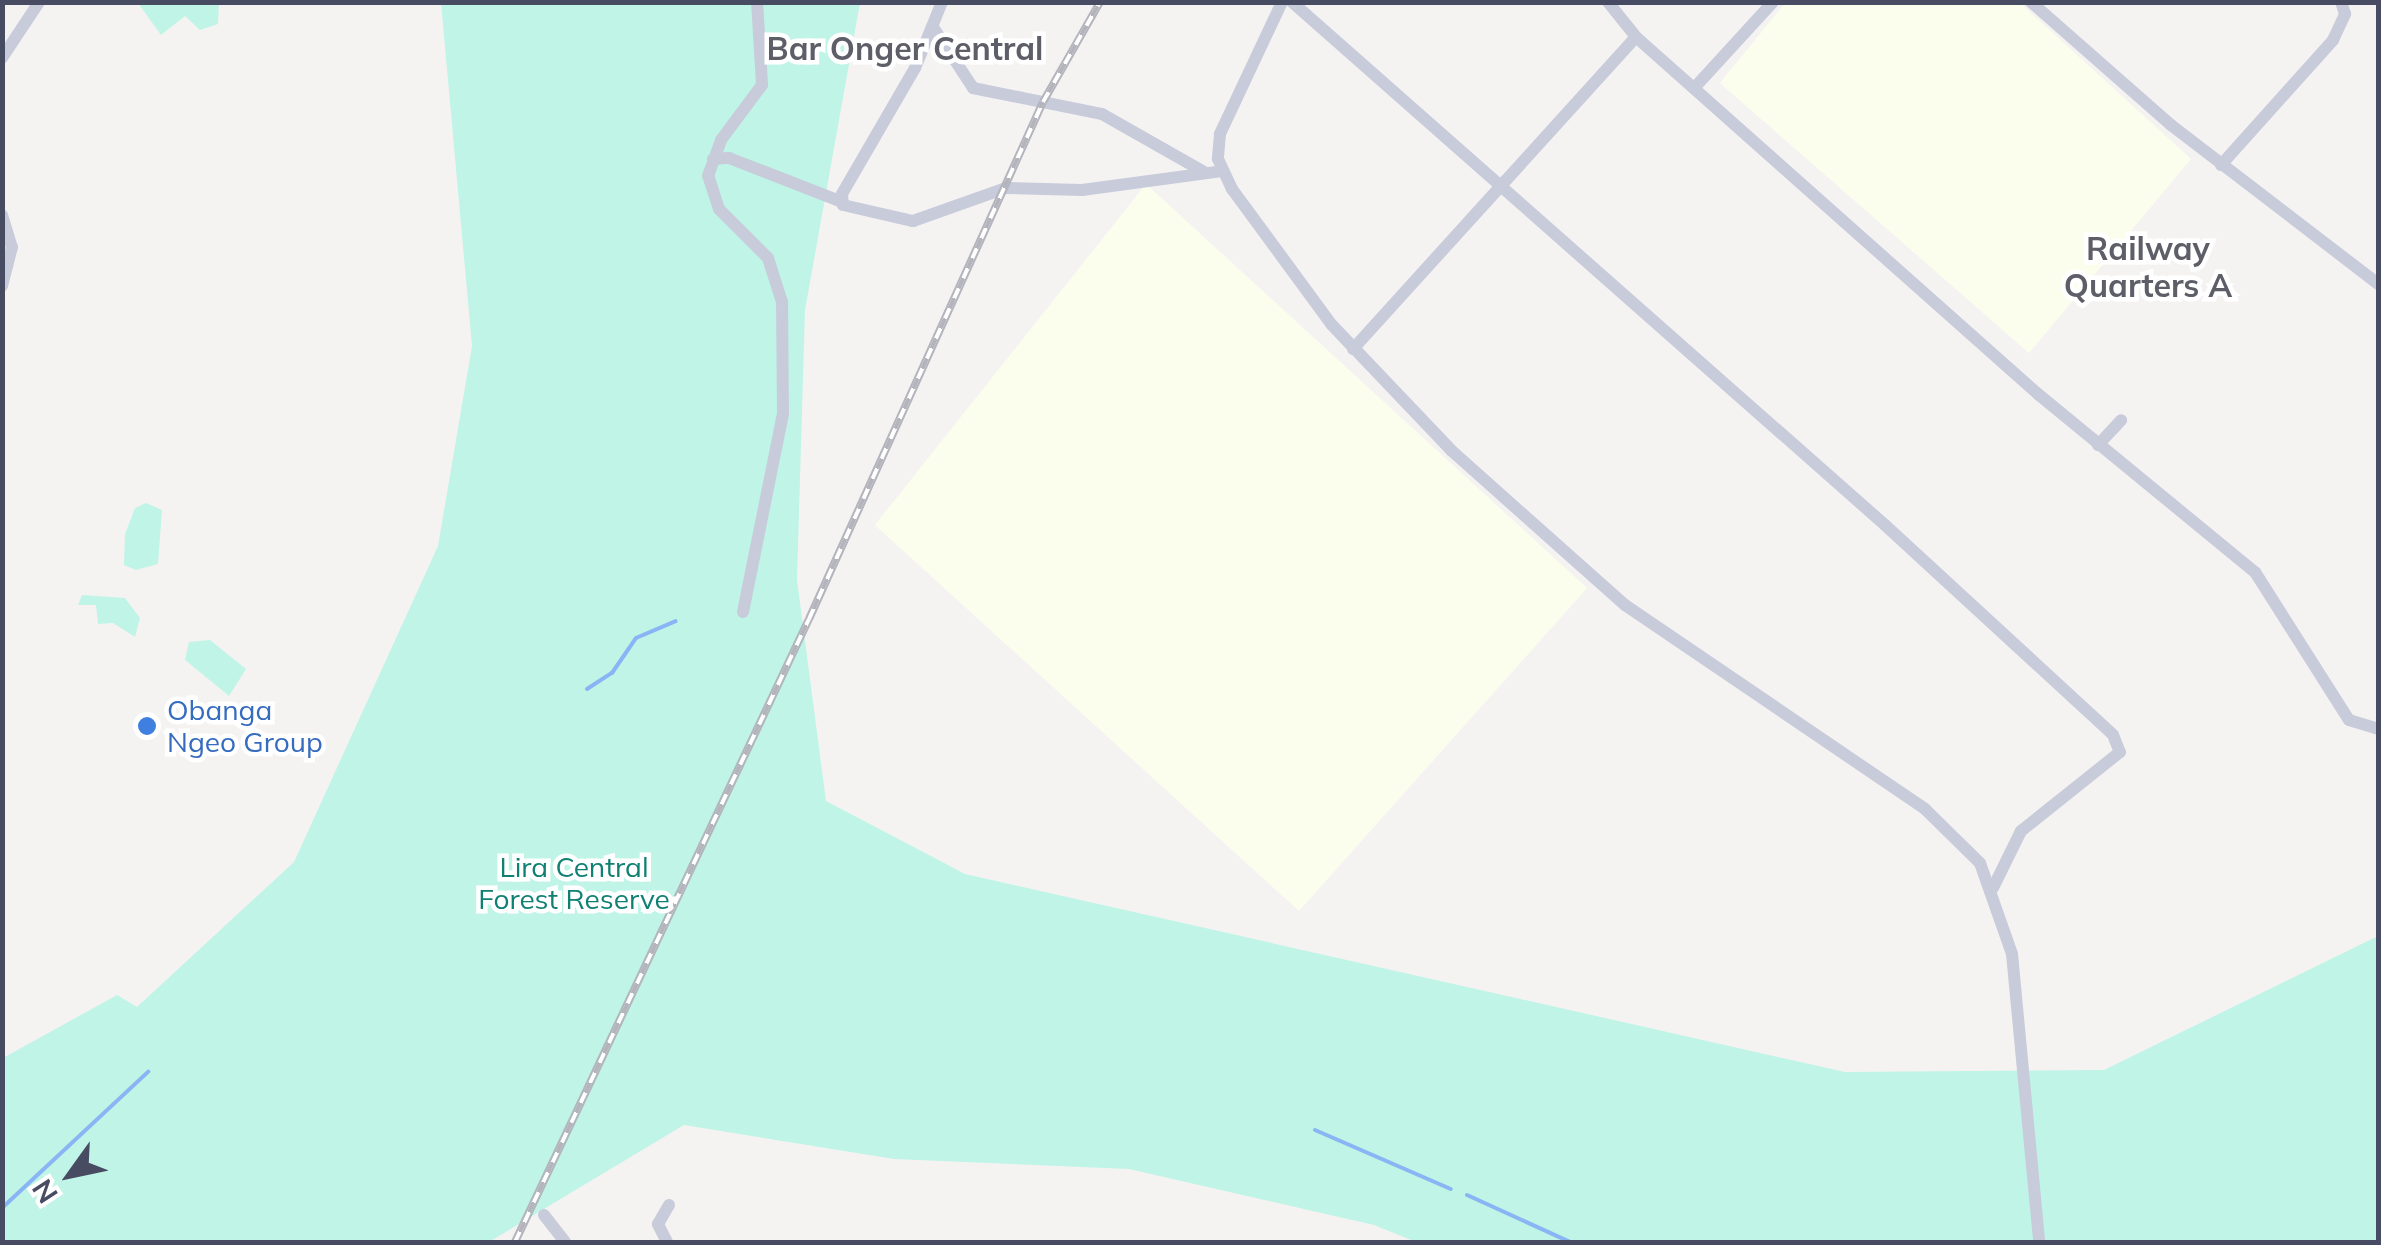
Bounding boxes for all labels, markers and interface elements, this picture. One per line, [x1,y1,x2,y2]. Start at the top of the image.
district label: Bar Onger Central [767,29,1043,67]
district label: Railway Quarters A [2064,230,2232,305]
place label: Obanga Ngeo Group [167,693,323,759]
marker: Obanga Ngeo Group [136,715,158,737]
park label: Lira Central Forest Reserve [478,850,670,916]
north arrow [20,1125,120,1225]
text: N [24,1173,65,1210]

